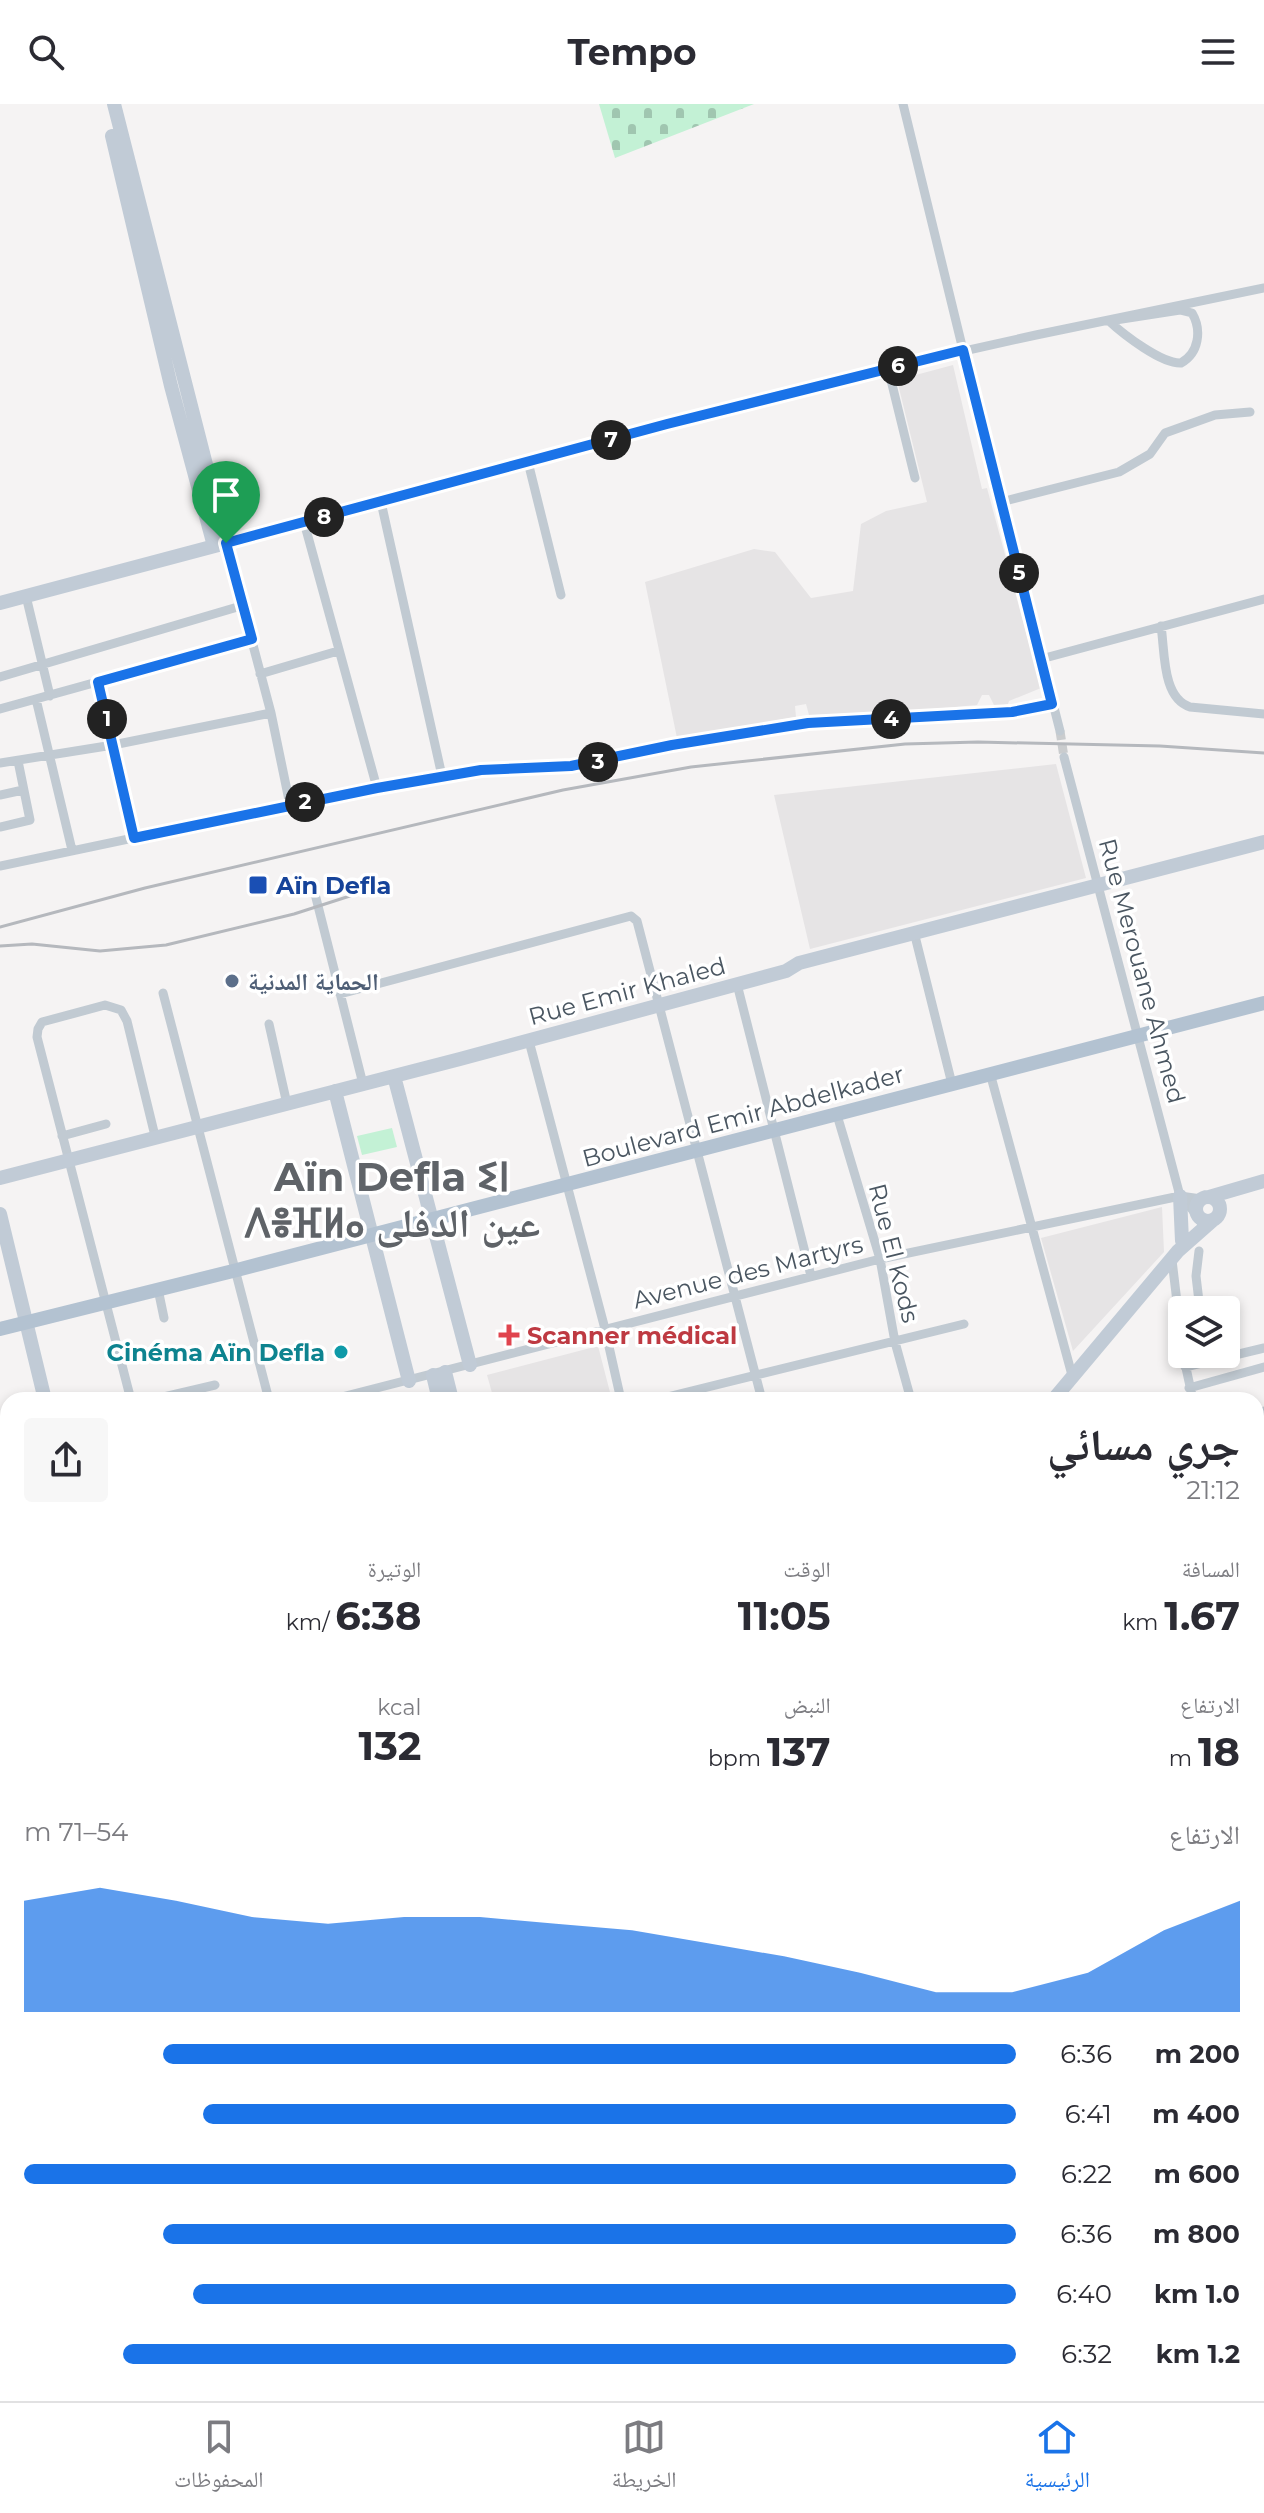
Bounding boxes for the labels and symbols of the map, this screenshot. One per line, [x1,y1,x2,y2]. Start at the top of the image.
pin: 6 [878,346,918,386]
pin: 7 [591,420,631,460]
pin [192,461,260,543]
pin: 8 [304,497,344,537]
pin: 5 [999,553,1039,593]
pin: 1 [87,699,127,739]
pin: 4 [871,699,911,739]
pin: 3 [578,742,618,782]
pin: 2 [285,782,325,822]
street label: Rue Merouane Ahmed [1093,835,1191,1107]
place label: Aïn Defla [275,871,391,900]
marker: Aïn Defla [247,874,269,896]
street label: Rue Emir Khaled [525,951,729,1031]
place label: الحماية المدنية [248,967,379,996]
marker: الحماية المدنية [223,972,241,990]
street label: Boulevard Emir Abdelkader [579,1059,907,1173]
district label: Aïn Defla ⵉⵏ ⴷⴻⴼⵍⴰ عين الدفلى [244,1152,540,1248]
street label: Rue El Kods [863,1180,925,1326]
street label: Avenue des Martyrs [630,1229,866,1315]
place label: Scanner médical [527,1321,737,1350]
marker: Scanner médical [498,1324,520,1346]
place label: Cinéma Aïn Defla [107,1338,325,1367]
marker: Cinéma Aïn Defla [332,1343,350,1361]

